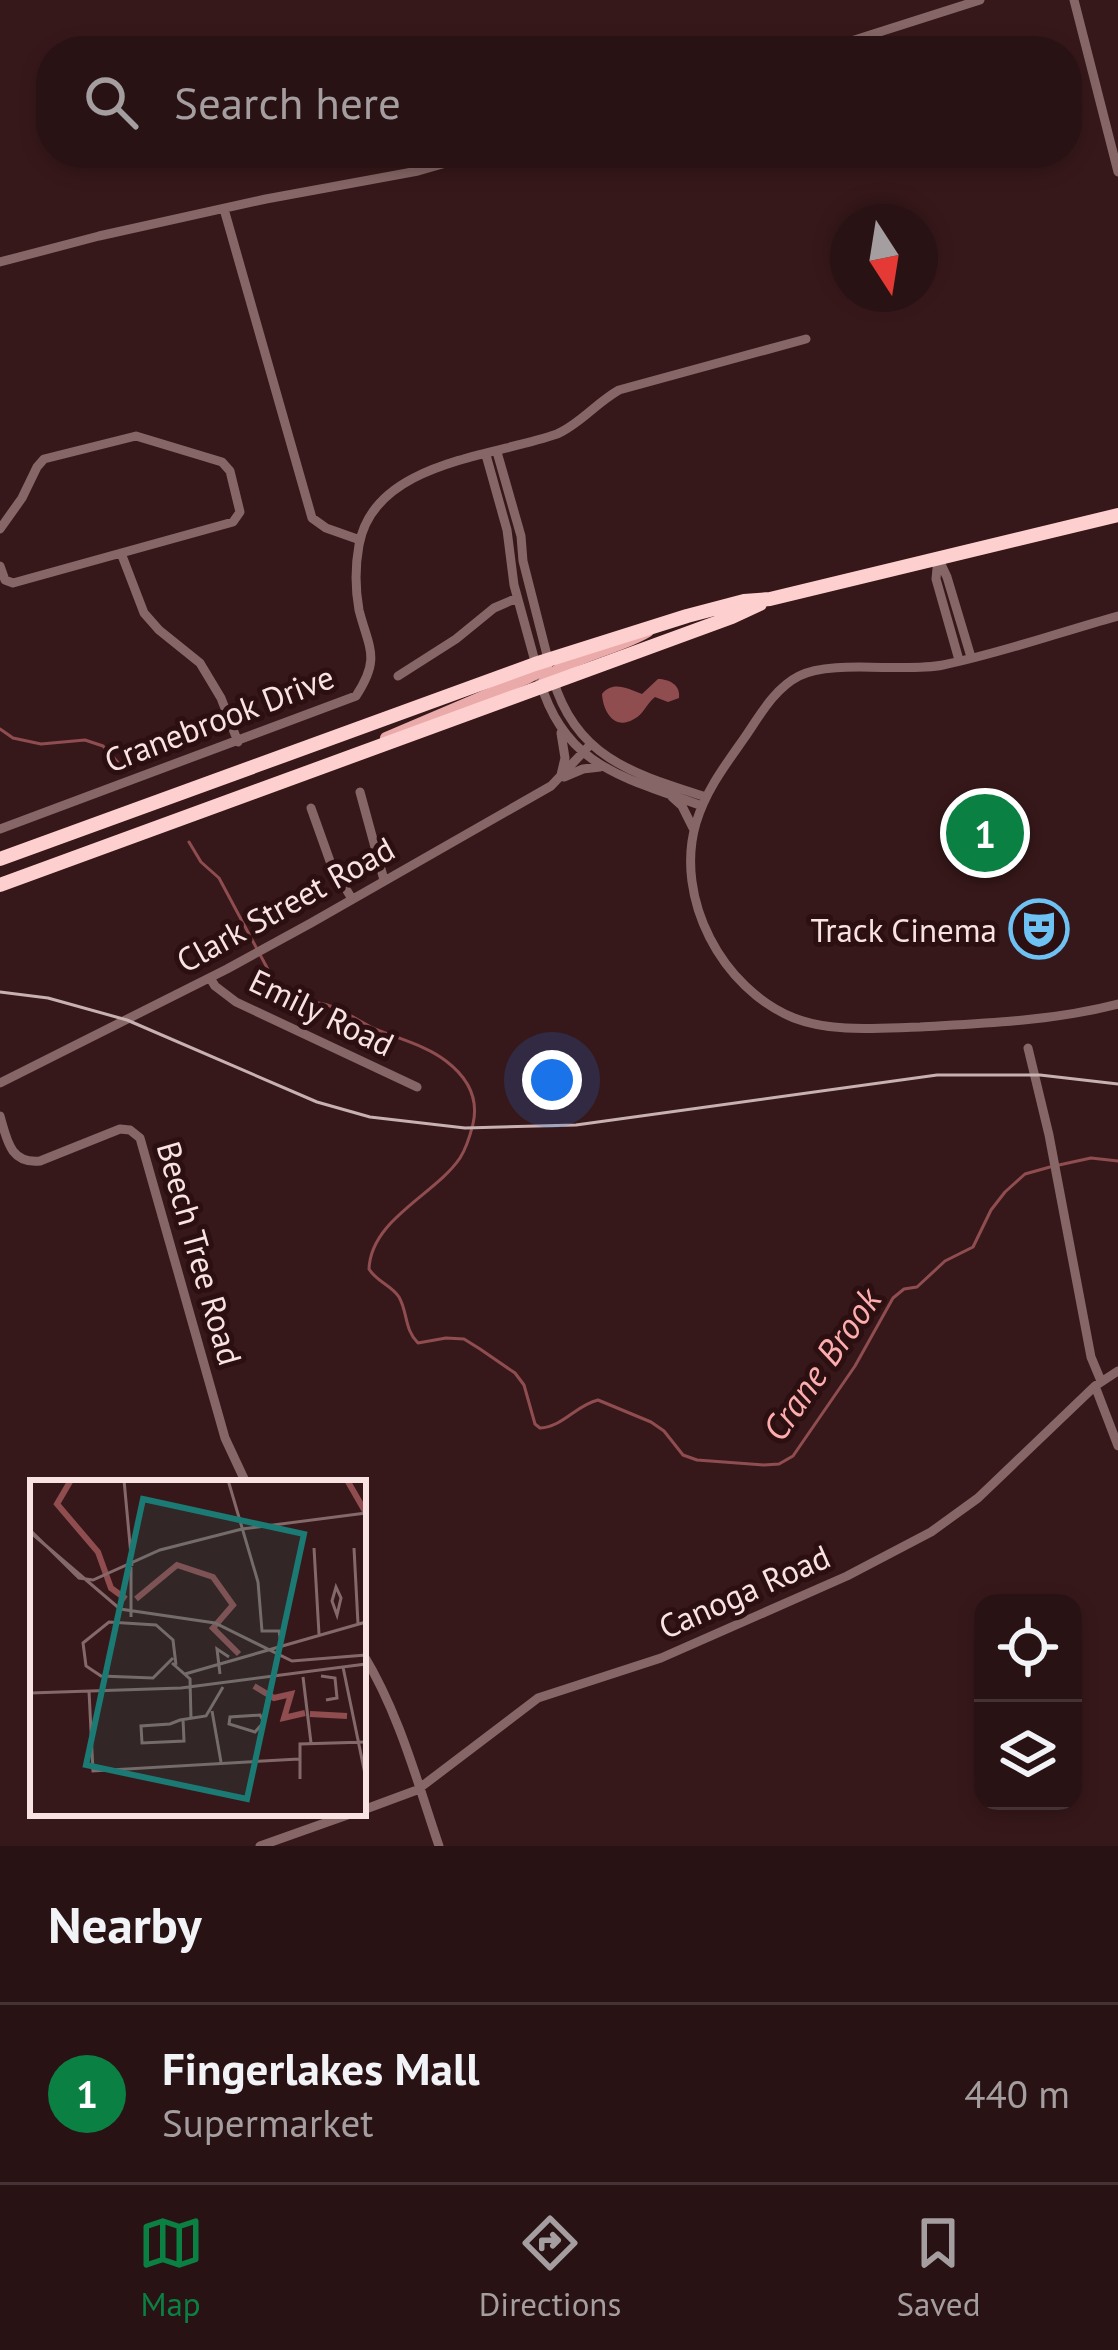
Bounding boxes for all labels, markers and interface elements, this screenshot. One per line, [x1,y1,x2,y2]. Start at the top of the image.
search box [36,36,1082,168]
icon: search [78,69,144,135]
text: Search here [174,73,401,131]
north arrow [830,204,938,312]
street label: Cranebrook Drive [98,654,340,782]
pin: 1 [946,788,1024,878]
street label: Clark Street Road [168,826,402,982]
theatre icon: Track Cinema [1008,898,1070,960]
place label: Track Cinema [810,908,997,951]
street label: Emily Road [243,959,401,1065]
your location [522,1050,582,1110]
street label: Beech Tree Road [148,1136,252,1370]
water label: Crane Brook [751,1277,892,1450]
inset map [30,1480,366,1816]
street label: Canoga Road [652,1534,836,1648]
map controls [974,1594,1082,1810]
button: locate [974,1594,1082,1702]
button: layers [974,1702,1082,1810]
text: Nearby [48,1891,202,1957]
text: Fingerlakes Mall [162,2039,479,2097]
text: 1 [76,2068,98,2119]
text: 440 m [964,2068,1070,2119]
text: Supermarket [162,2097,373,2148]
tab: Map [138,2210,204,2325]
tab: Directions [479,2210,621,2325]
tab: Saved [896,2210,980,2325]

